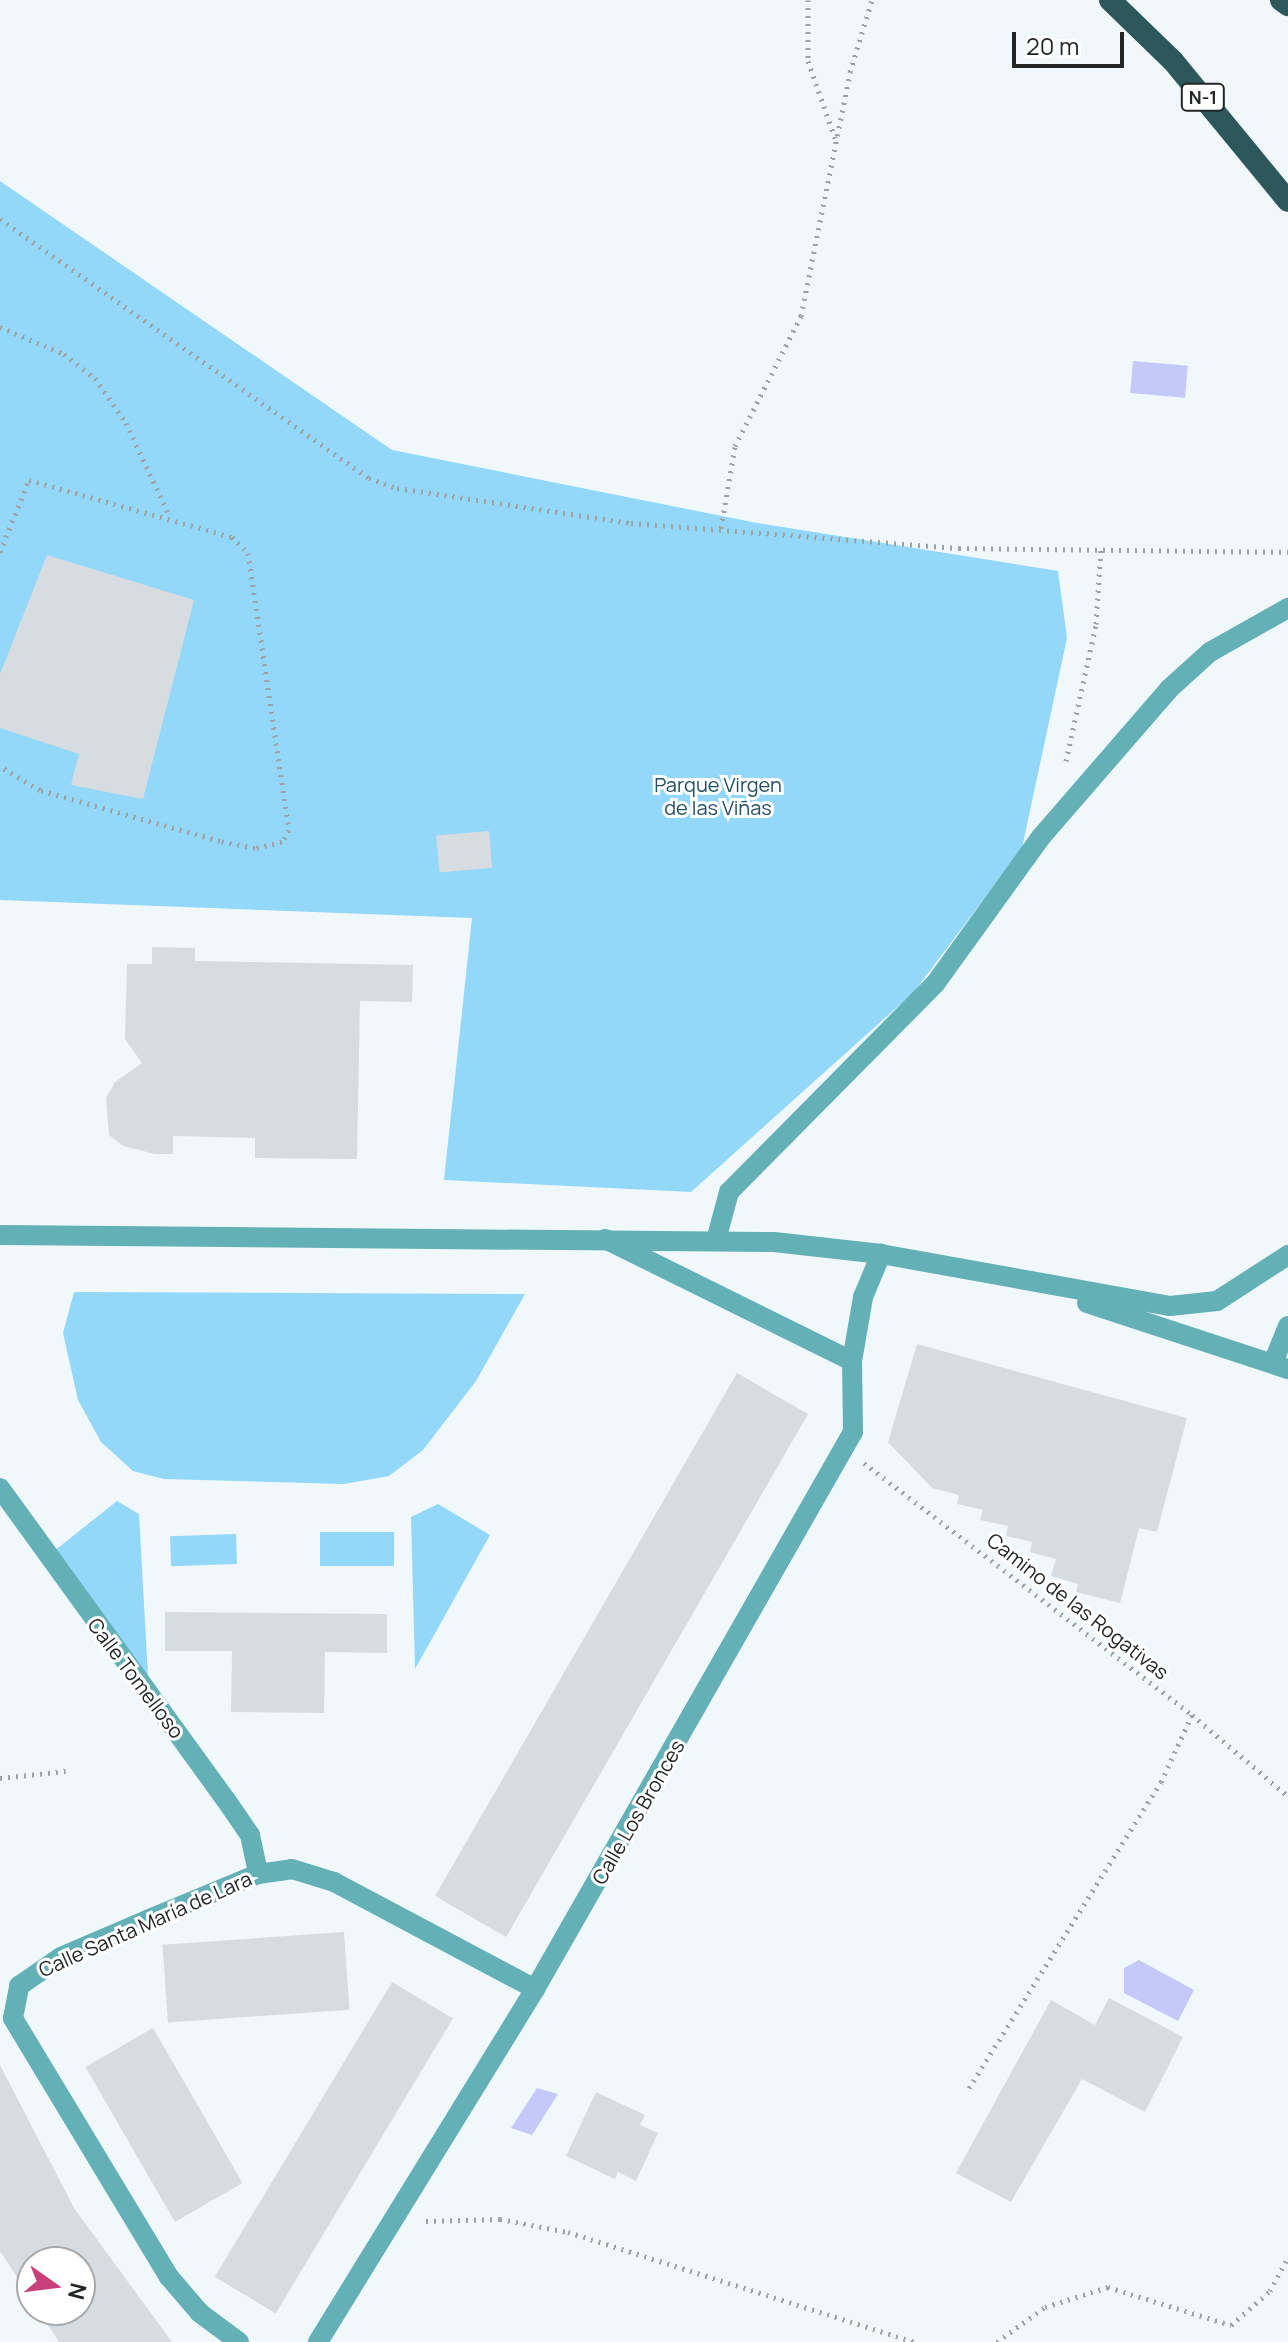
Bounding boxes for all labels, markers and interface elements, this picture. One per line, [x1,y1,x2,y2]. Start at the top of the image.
scale bar [1016,16,1128,66]
text: 20 m [1026,29,1079,62]
road number: N-1 [1179,83,1227,111]
park label: Parque Virgen de las Viñas [654,772,782,819]
street label: Camino de las Rogativas [982,1528,1174,1684]
street label: Calle Tomelloso [83,1613,189,1743]
street label: Calle Los Bronces [587,1736,689,1888]
street label: Calle Santa María de Lara [35,1866,255,1982]
north arrow [16,2246,96,2326]
text: N [61,2280,94,2303]

